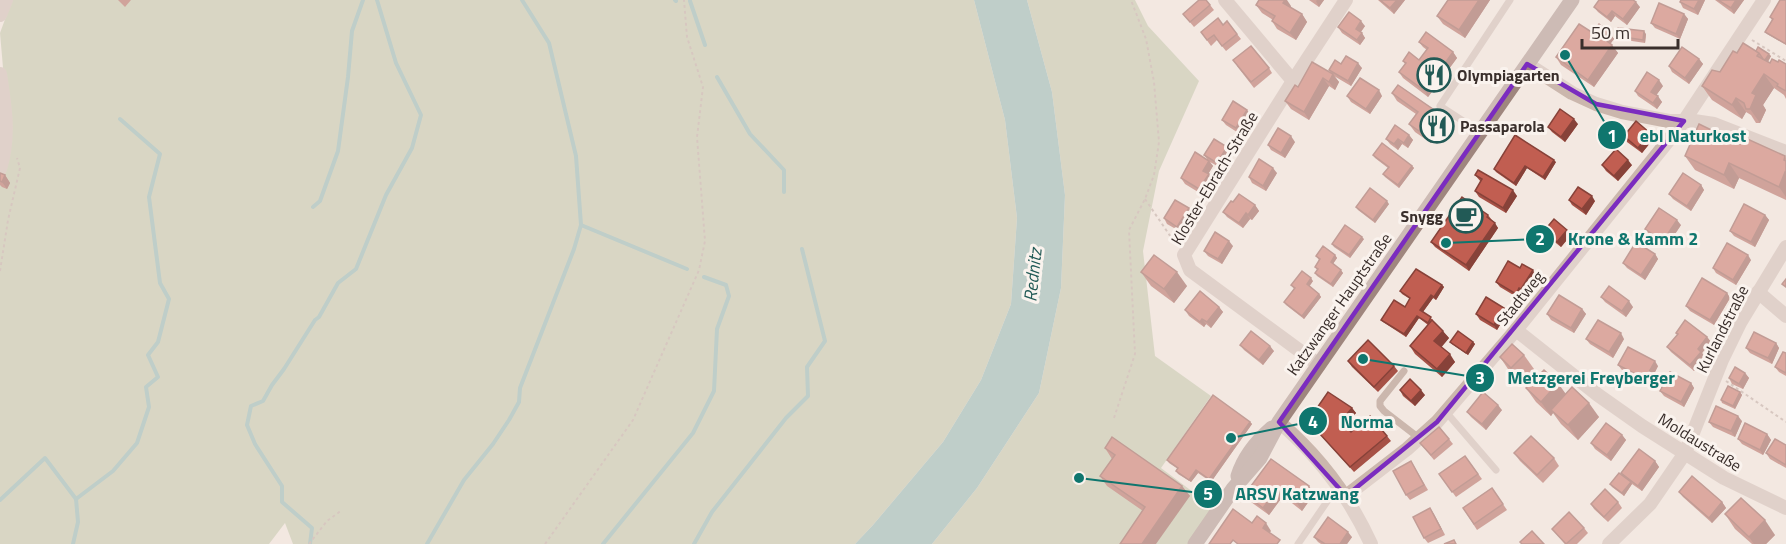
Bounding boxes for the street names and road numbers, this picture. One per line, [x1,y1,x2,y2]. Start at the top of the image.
street label: Kloster-Ebrach-Straße [1165,107,1263,249]
street label: Katzwanger Hauptstraße [1281,228,1397,380]
street label: Stadtweg [1490,265,1550,331]
street label: Kurlandstraße [1690,281,1754,377]
street label: Moldaustraße [1654,407,1746,477]

